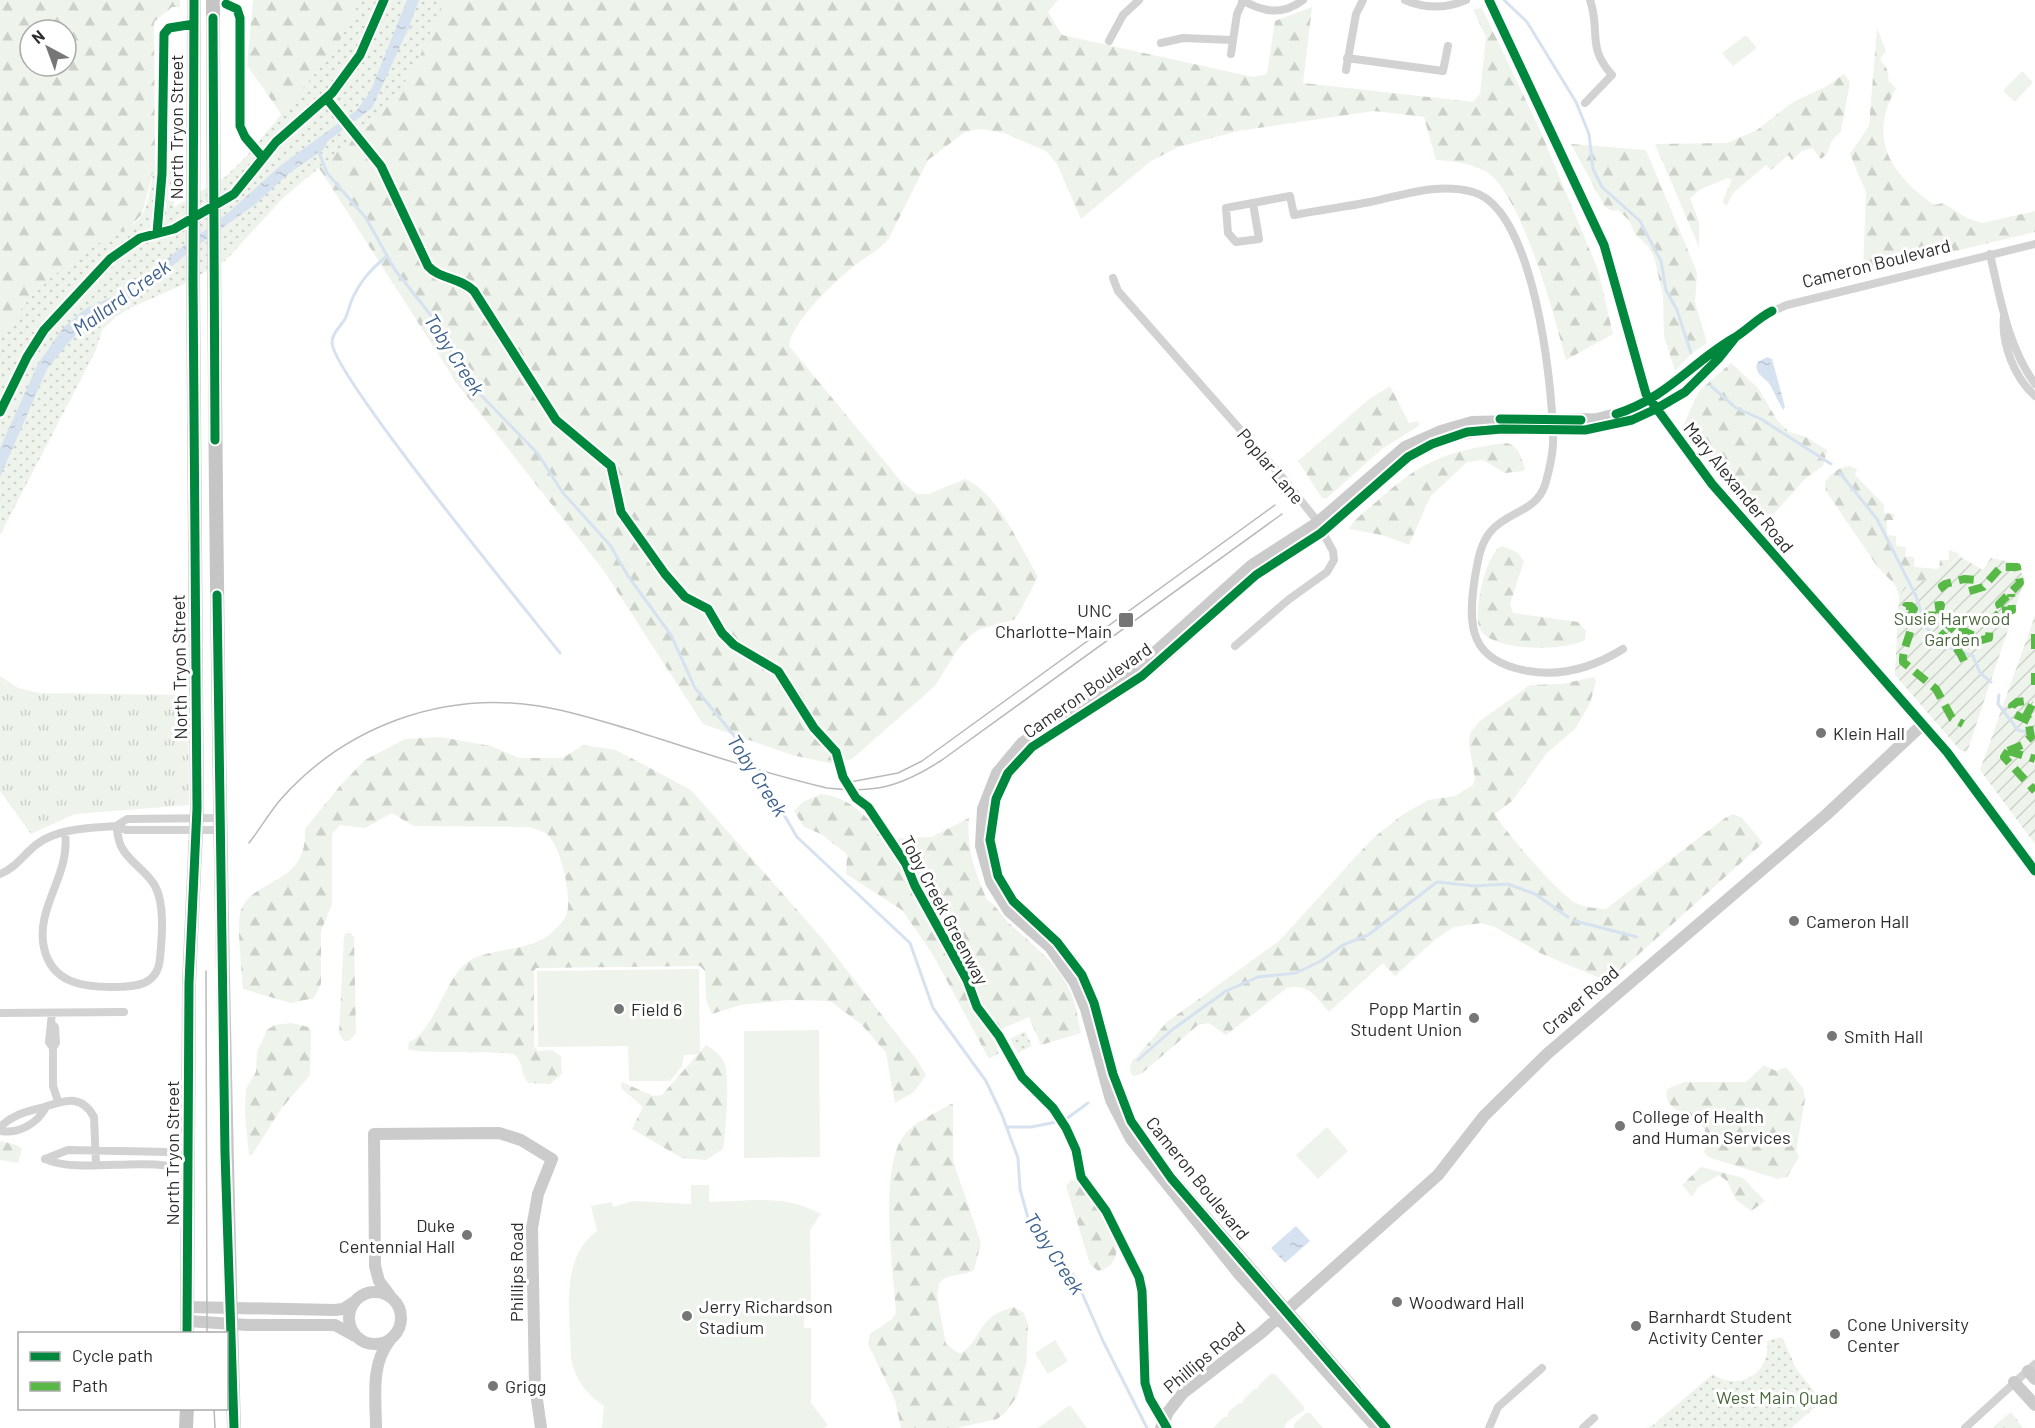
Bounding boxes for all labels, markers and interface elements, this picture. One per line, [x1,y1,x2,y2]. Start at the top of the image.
north arrow [18,18,78,78]
text: N [28,26,48,47]
street label: North Tryon Street [165,54,187,200]
street label: Cameron Boulevard [1800,234,1952,292]
water label: Mallard Creek [68,253,175,340]
water label: Toby Creek [420,309,490,400]
street label: Mary Alexander Road [1679,417,1799,557]
street label: Poplar Lane [1233,424,1309,508]
street label: North Tryon Street [167,594,191,740]
place label: UNC Charlotte–Main [995,599,1112,642]
park label: Susie Harwood Garden [1894,607,2010,650]
marker: UNC Charlotte–Main [1117,611,1135,629]
street label: Cameron Boulevard [1018,637,1156,743]
place label: Klein Hall [1833,722,1905,744]
marker: Klein Hall [1814,726,1828,740]
water label: Toby Creek [723,730,793,821]
street label: Toby Creek Greenway [896,832,994,988]
place label: Cameron Hall [1806,910,1909,932]
marker: Cameron Hall [1787,914,1801,928]
street label: Craver Road [1537,961,1623,1039]
place label: Popp Martin Student Union [1351,997,1462,1040]
place label: Field 6 [631,998,682,1020]
marker: Field 6 [612,1002,626,1016]
marker: Popp Martin Student Union [1467,1011,1481,1025]
place label: Smith Hall [1844,1025,1923,1047]
marker: Smith Hall [1825,1029,1839,1043]
street label: North Tryon Street [161,1080,183,1226]
place label: College of Health and Human Services [1632,1105,1791,1148]
street label: Cameron Boulevard [1142,1112,1254,1244]
marker: College of Health and Human Services [1613,1119,1627,1133]
water label: Toby Creek [1020,1208,1090,1299]
place label: Duke Centennial Hall [339,1214,455,1257]
street label: Phillips Road [505,1222,527,1322]
marker: Duke Centennial Hall [460,1228,474,1242]
place label: Woodward Hall [1409,1291,1525,1313]
place label: Jerry Richardson Stadium [699,1295,833,1338]
marker: Woodward Hall [1390,1295,1404,1309]
place label: Barnhardt Student Activity Center [1648,1305,1792,1348]
marker: Jerry Richardson Stadium [680,1309,694,1323]
place label: Cone University Center [1847,1313,1969,1356]
street label: Phillips Road [1159,1316,1249,1398]
marker: Barnhardt Student Activity Center [1629,1319,1643,1333]
marker: Cone University Center [1828,1327,1842,1341]
legend [18,1332,228,1410]
text: Cycle path [72,1344,153,1366]
text: Path [72,1374,108,1396]
place label: Grigg [505,1375,546,1397]
marker: Grigg [486,1379,500,1393]
park label: West Main Quad [1716,1386,1838,1408]

